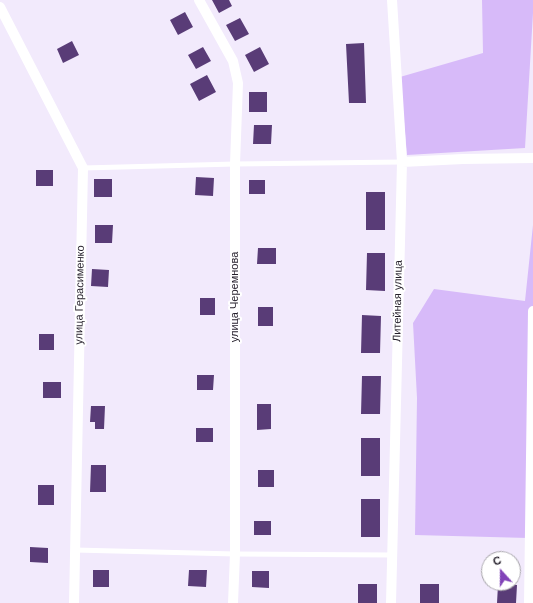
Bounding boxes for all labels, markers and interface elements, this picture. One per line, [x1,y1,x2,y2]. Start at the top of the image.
street label: улица Герасименко [73,245,87,345]
street label: улица Черемнова [228,252,242,342]
street label: Литейная улица [391,260,405,342]
north arrow [481,551,521,591]
text: С [491,554,503,568]

